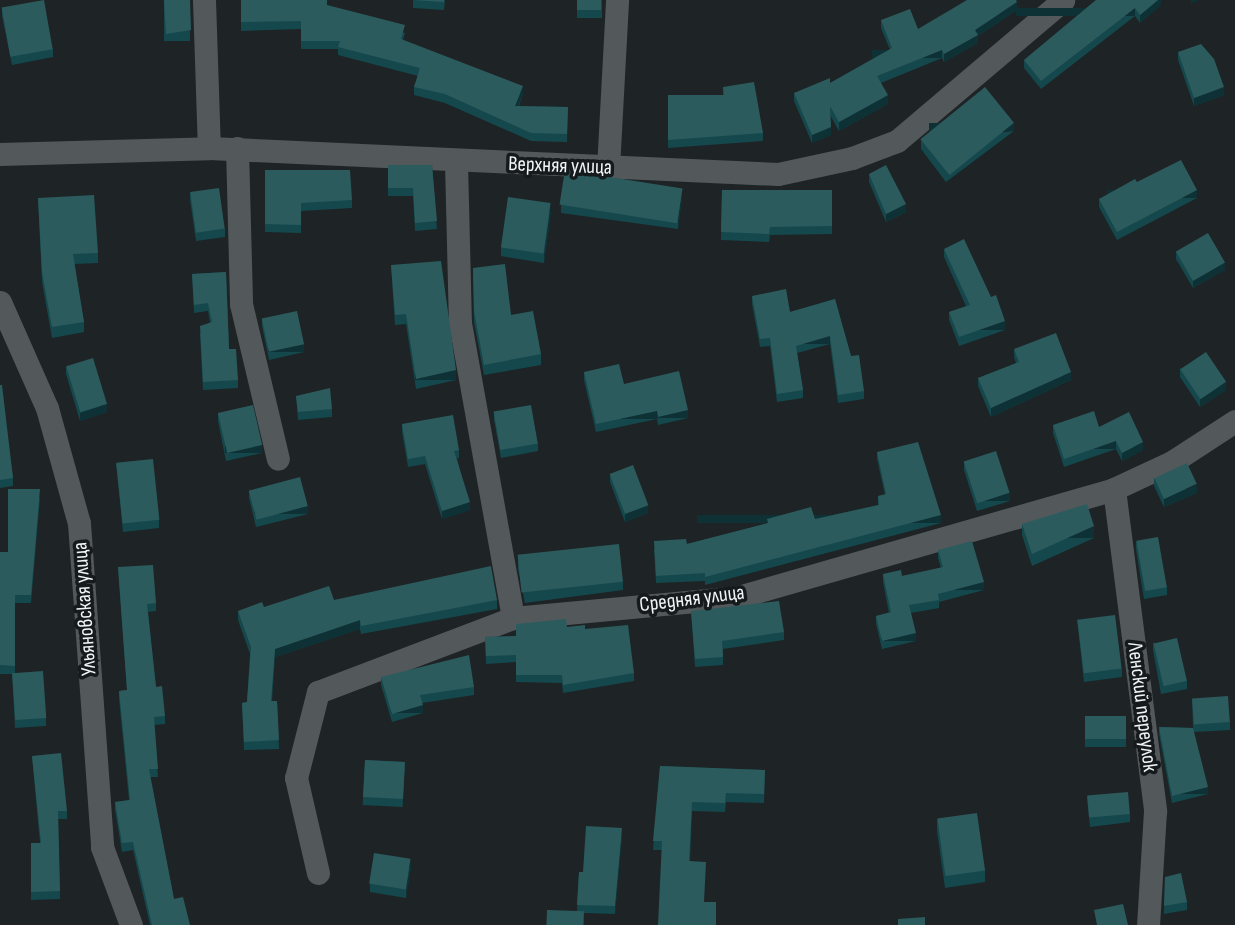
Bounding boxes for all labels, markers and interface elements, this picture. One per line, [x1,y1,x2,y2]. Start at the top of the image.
street label: Верхняя улица [508,152,612,180]
street label: Ульяновская улица [68,541,102,677]
street label: Средняя улица [638,580,746,618]
street label: Ленский переулок [1122,641,1162,773]

